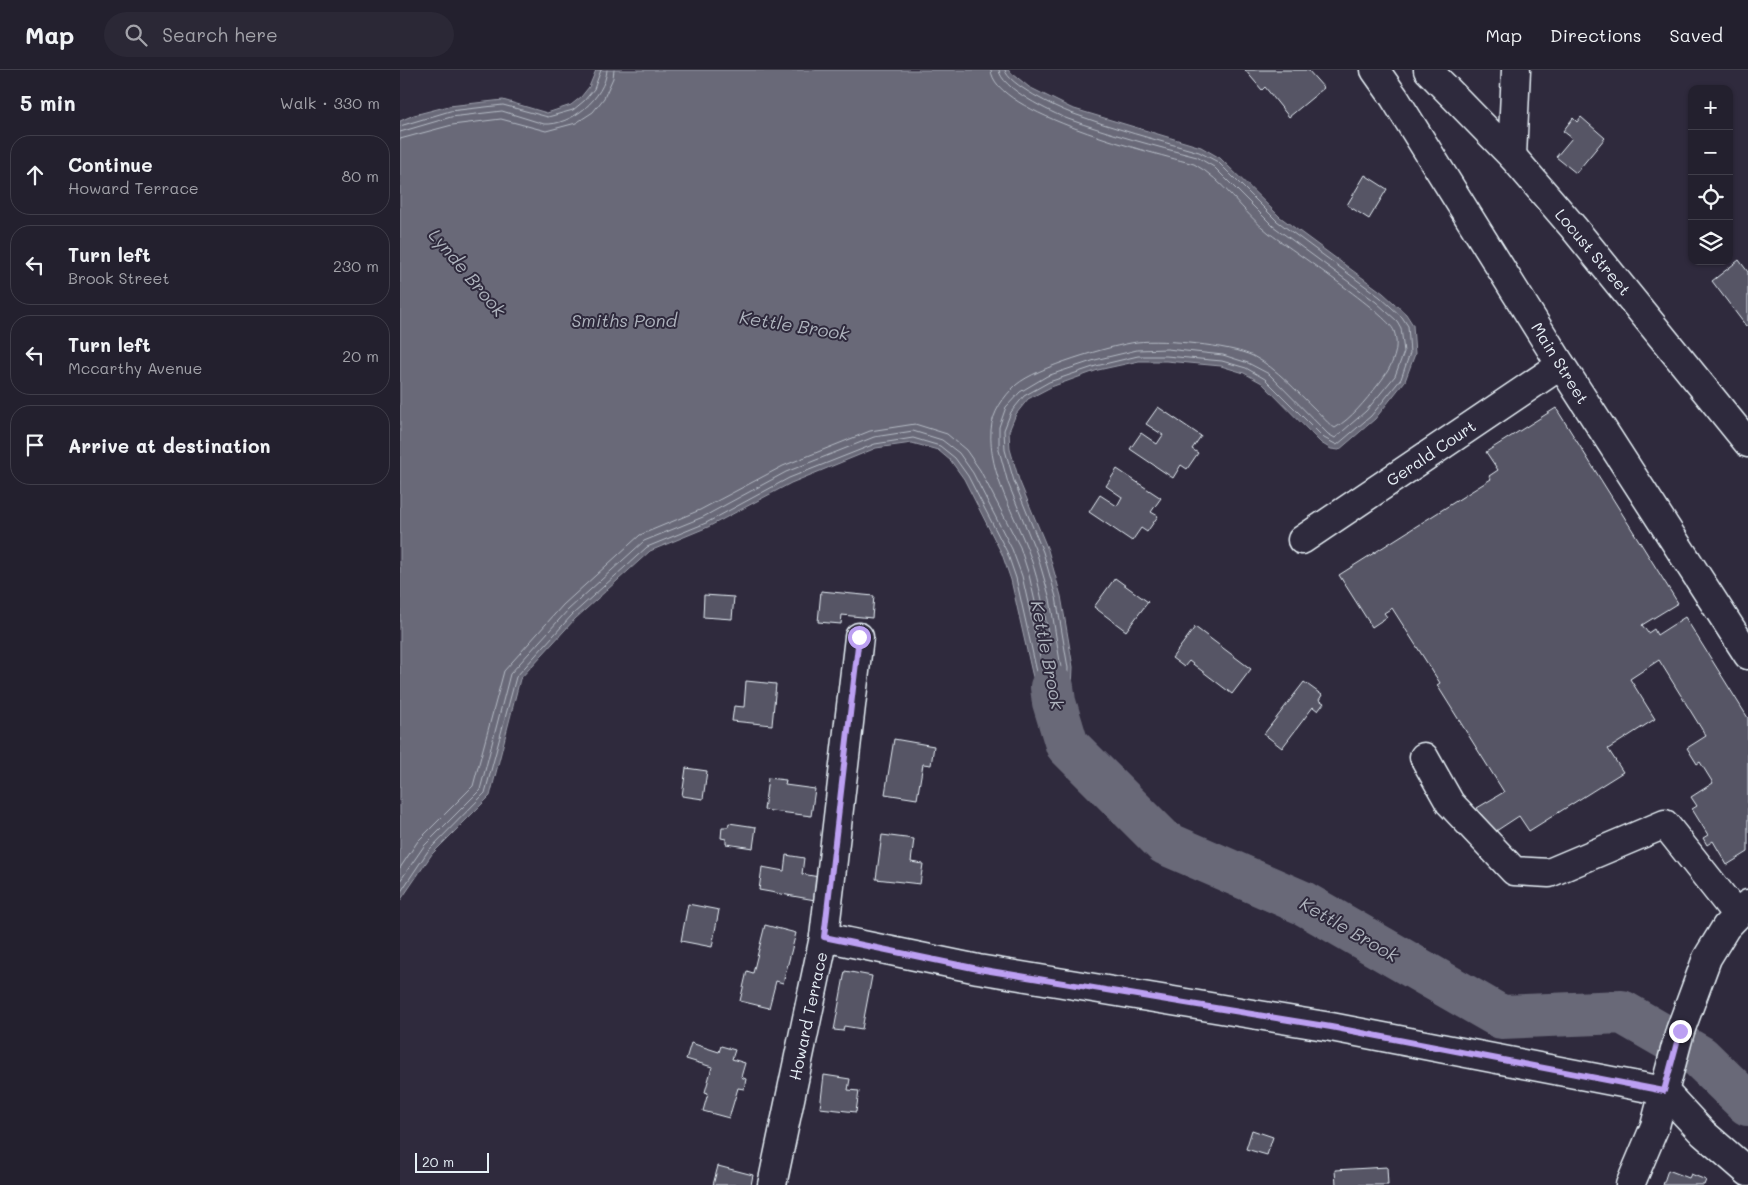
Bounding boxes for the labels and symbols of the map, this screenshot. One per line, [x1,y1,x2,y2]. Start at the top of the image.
street label: Locust Street [1551,204,1636,299]
water label: Lynde Brook [424,223,512,322]
water label: Kettle Brook [738,305,851,346]
water label: Smiths Pond [571,308,678,332]
street label: Main Street [1527,318,1594,408]
street label: Gerald Court [1382,415,1480,490]
water label: Kettle Brook [1026,598,1070,712]
route start [848,626,871,649]
water label: Kettle Brook [1296,891,1404,967]
street label: Howard Terrace [784,950,831,1082]
route end [1669,1020,1692,1043]
scale bar [415,1150,489,1173]

